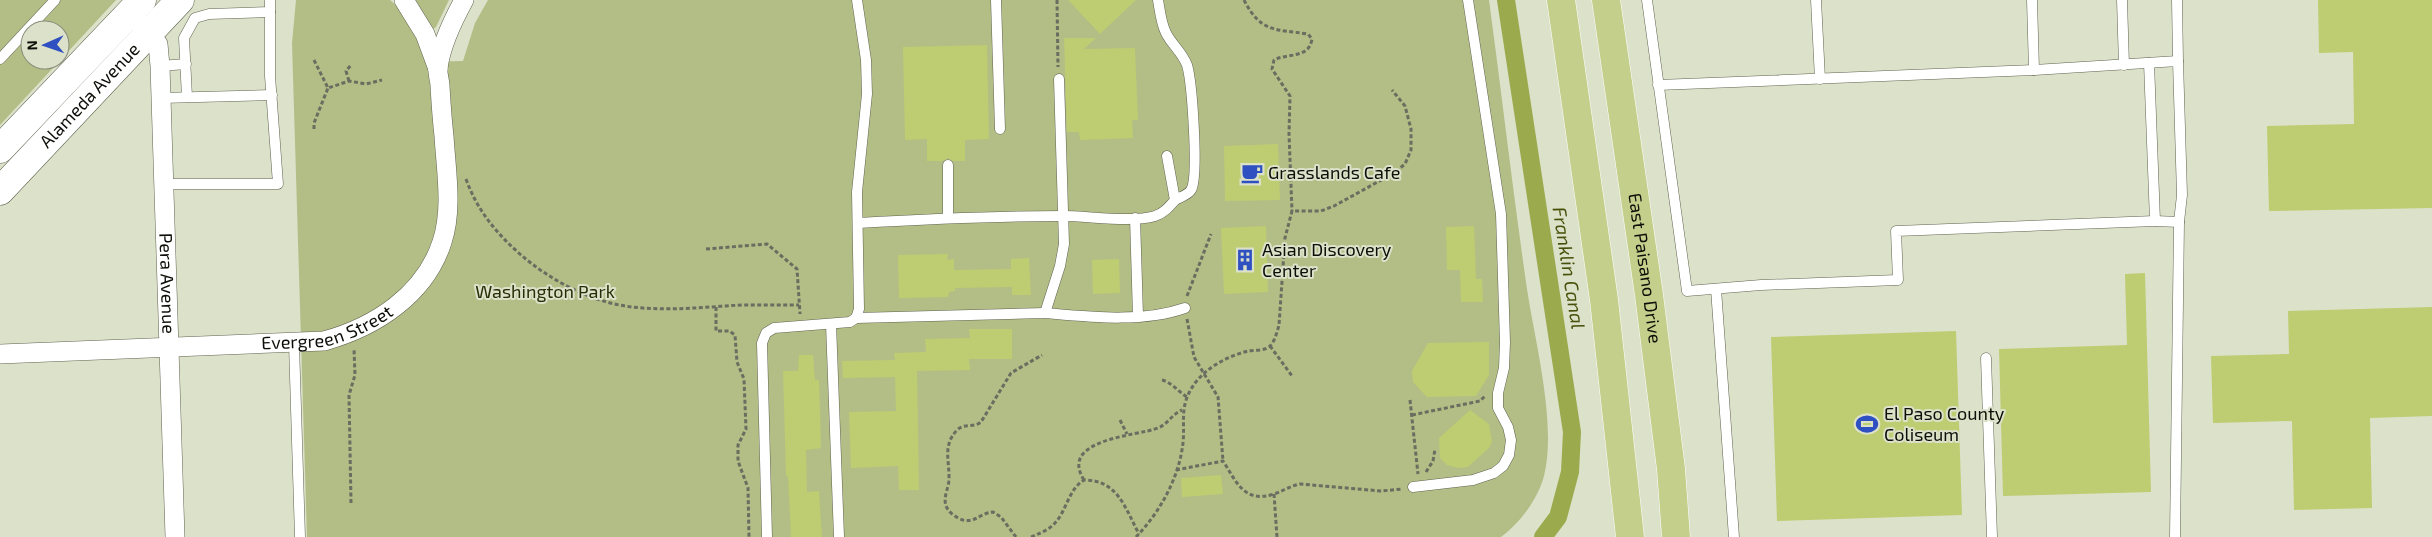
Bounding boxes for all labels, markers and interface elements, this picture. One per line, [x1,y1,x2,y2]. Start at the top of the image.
north arrow [20,20,70,70]
street label: Alameda Avenue [34,38,144,152]
text: N [23,40,40,51]
cafe icon: Grasslands Cafe [1239,160,1265,186]
place label: Grasslands Cafe [1268,161,1400,183]
street label: East Paisano Drive [1624,192,1667,344]
water label: Franklin Canal [1548,205,1591,331]
street label: Pera Avenue [155,232,181,334]
place label: Asian Discovery Center [1262,238,1392,281]
building icon: Asian Discovery Center [1232,247,1258,273]
park label: Washington Park [475,280,615,302]
street label: Evergreen Street [261,300,397,354]
place label: El Paso County Coliseum [1884,402,2005,445]
sports icon: El Paso County Coliseum [1854,411,1880,437]

